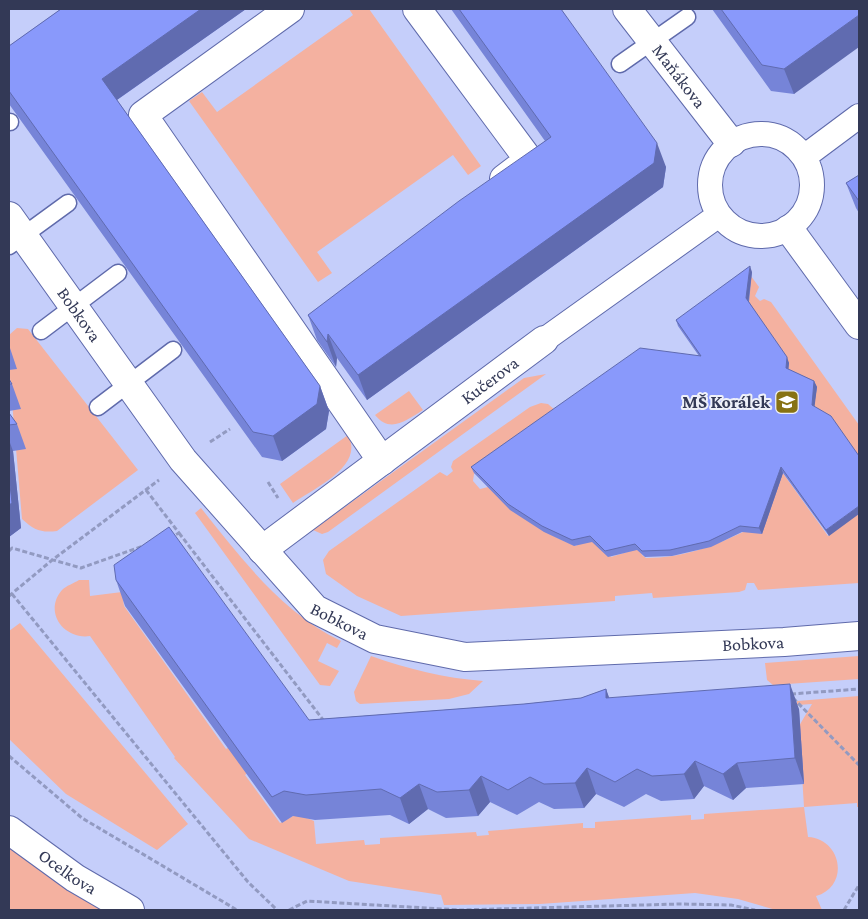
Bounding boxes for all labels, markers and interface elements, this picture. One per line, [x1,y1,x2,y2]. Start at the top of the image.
street label: Maňákova [648,40,710,112]
street label: Bobkova [53,283,105,346]
street label: Kučerova [457,353,522,408]
school or university icon: MŠ Korálek [774,389,800,415]
place label: MŠ Korálek [682,392,770,412]
street label: Bobkova [307,598,372,644]
street label: Bobkova [722,632,784,655]
street label: Ocelkova [35,845,100,898]

